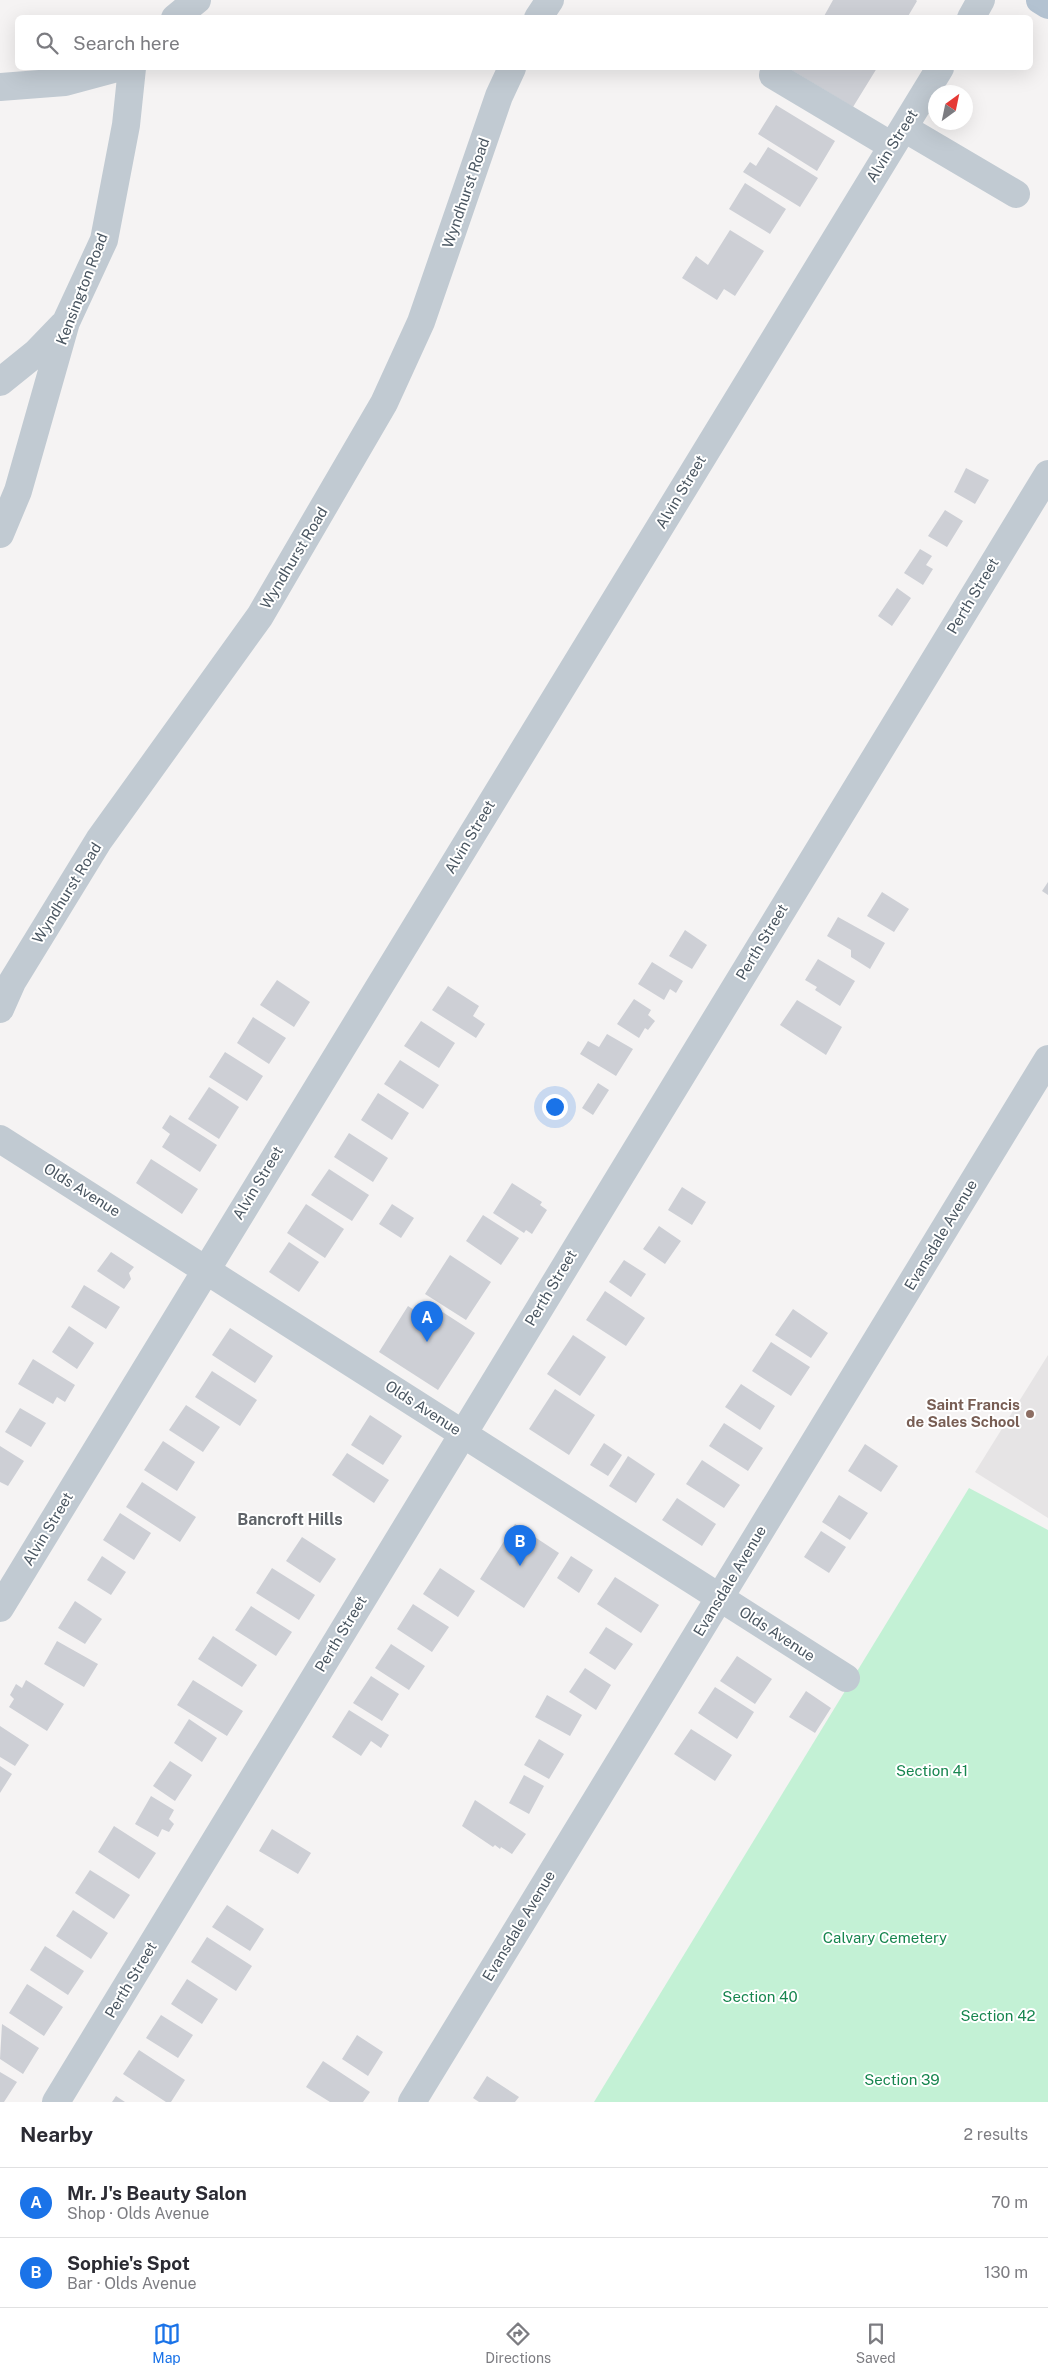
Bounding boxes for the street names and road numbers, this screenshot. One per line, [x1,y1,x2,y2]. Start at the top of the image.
street label: Alvin Street [863,106,921,185]
street label: Wyndhurst Road [439,135,492,250]
street label: Kensington Road [52,231,111,347]
street label: Alvin Street [652,452,709,531]
street label: Wyndhurst Road [256,504,331,612]
street label: Perth Street [943,555,1002,637]
street label: Alvin Street [441,797,498,876]
street label: Wyndhurst Road [29,839,104,946]
street label: Perth Street [732,901,791,983]
street label: Alvin Street [229,1143,286,1222]
street label: Olds Avenue [41,1159,124,1220]
street label: Evansdale Avenue [901,1176,980,1293]
street label: Perth Street [521,1247,580,1329]
street label: Olds Avenue [382,1377,464,1438]
street label: Alvin Street [19,1489,76,1568]
street label: Evansdale Avenue [690,1522,769,1639]
street label: Perth Street [311,1593,370,1675]
street label: Olds Avenue [736,1603,818,1664]
street label: Evansdale Avenue [479,1867,558,1984]
street label: Perth Street [101,1939,160,2021]

